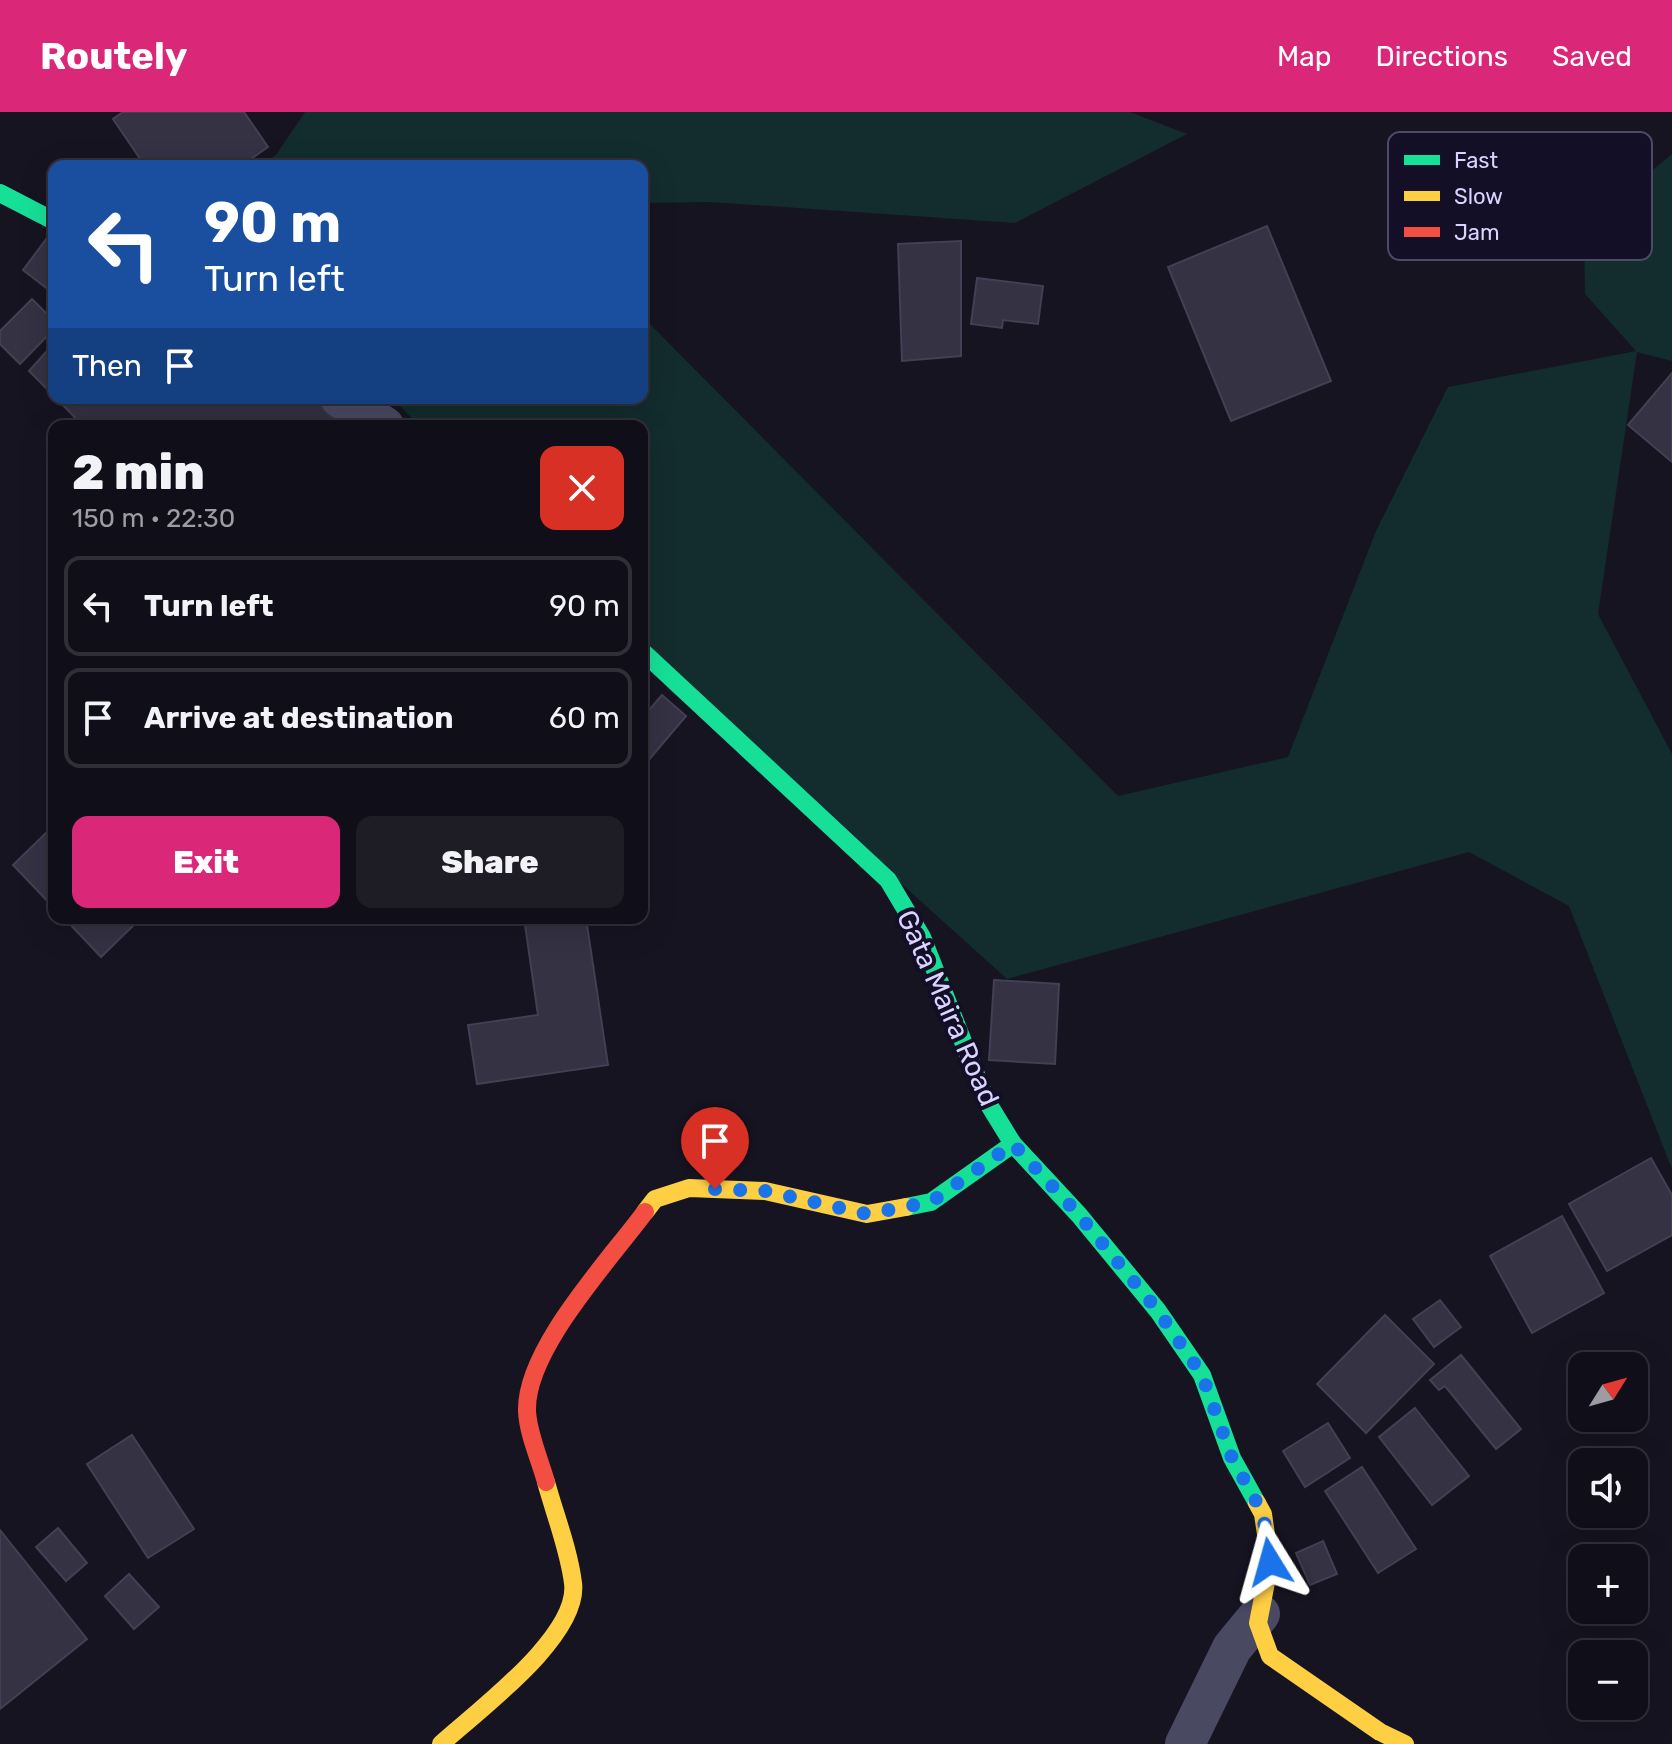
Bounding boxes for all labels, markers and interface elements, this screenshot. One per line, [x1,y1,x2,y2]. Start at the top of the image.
text: Routely [40,33,187,79]
text: Map [1277,40,1331,73]
text: Directions [1375,40,1508,73]
text: Saved [1552,40,1632,73]
legend [1388,132,1652,260]
text: Fast [1454,147,1499,174]
text: Slow [1454,183,1503,210]
text: 90 m [204,190,341,256]
icon: left [72,192,176,296]
text: Jam [1454,219,1500,246]
text: Turn left [204,257,345,300]
icon: arrive [158,344,202,388]
text: Then [72,348,142,384]
text: 2 min [72,444,205,501]
button: close [540,446,624,530]
text: 150 m · 22:30 [72,503,235,534]
icon: left [76,584,120,628]
text: Turn left [144,588,274,624]
text: 90 m [549,588,620,624]
icon: arrive [76,696,120,740]
text: Arrive at destination [144,700,454,736]
text: 60 m [549,700,620,736]
button: Exit [72,816,340,908]
button: Share [356,816,624,908]
street label: Gata Maira Road [890,905,1006,1111]
pin [681,1107,749,1189]
icon: arrive [693,1119,737,1163]
north arrow [1568,1352,1648,1432]
map controls [1568,1352,1648,1720]
button: sound [1568,1448,1648,1528]
position arrow [1228,1520,1312,1604]
button: + [1568,1544,1648,1624]
button: − [1568,1640,1648,1720]

